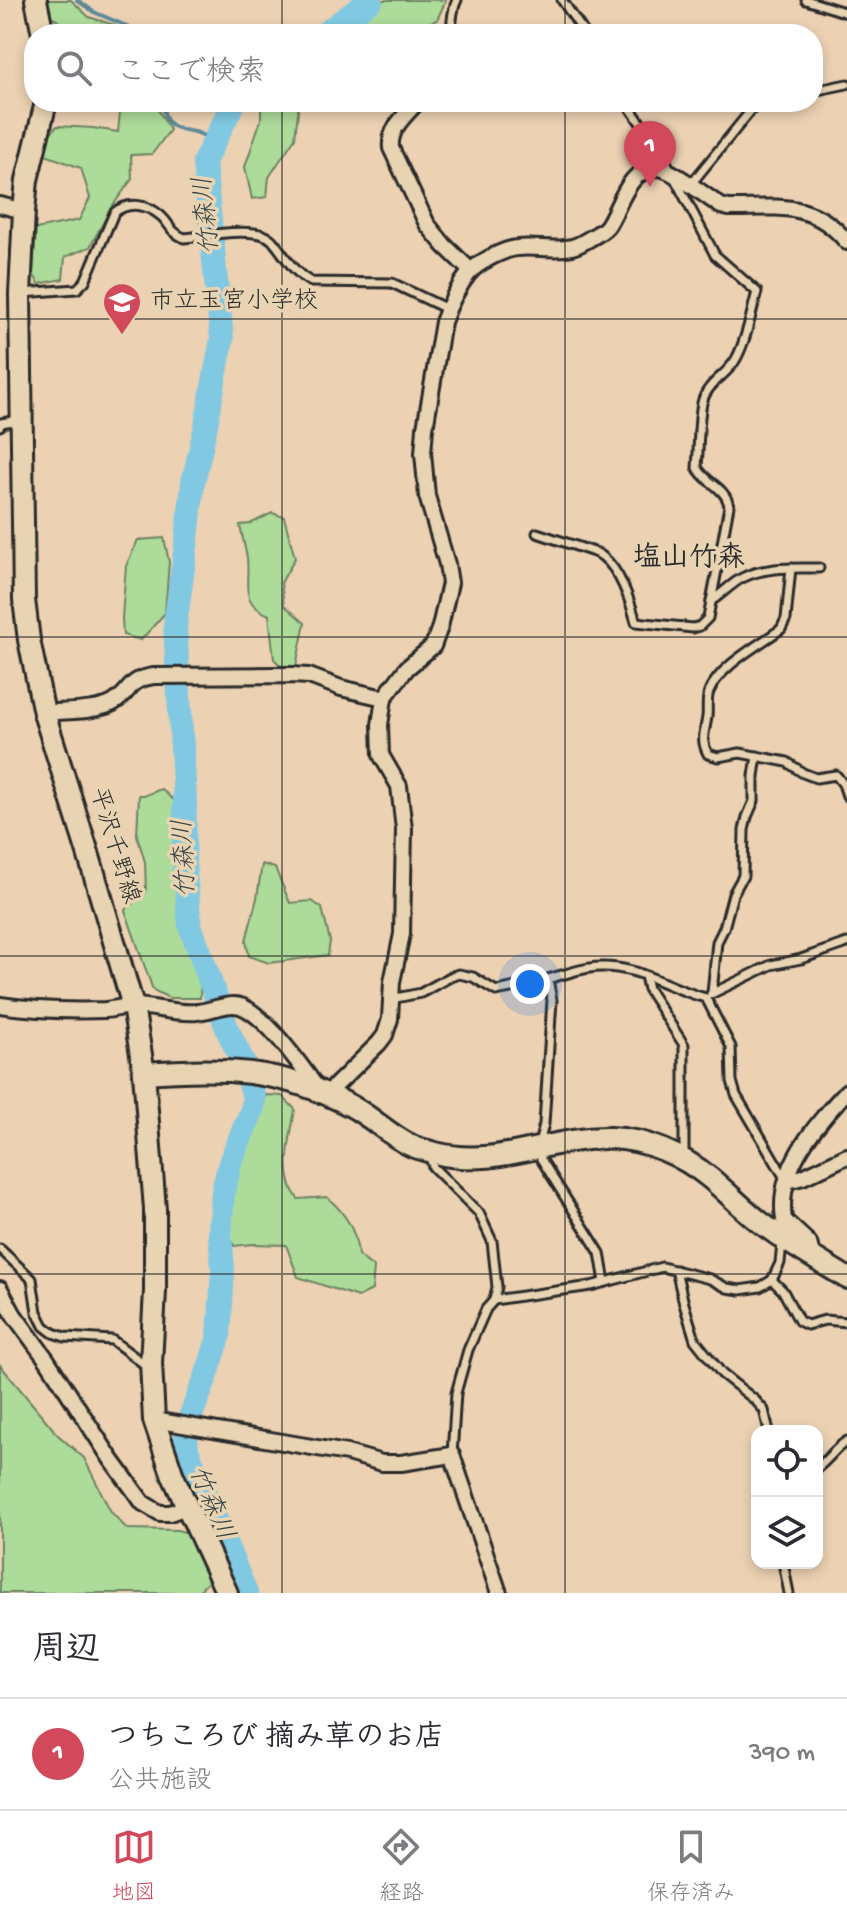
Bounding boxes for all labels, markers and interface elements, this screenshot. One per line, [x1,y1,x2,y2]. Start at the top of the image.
search box [24,24,823,112]
icon: search [52,46,96,90]
text: ここで検索 [116,57,266,92]
pin: 1 [624,121,676,187]
water label: 竹森川 [188,175,228,256]
school or university icon: 市立玉宮小学校 [101,281,143,336]
place label: 市立玉宮小学校 [150,287,318,317]
district label: 塩山竹森 [633,541,745,576]
street label: 平沢千野線 [82,784,145,908]
water label: 竹森川 [167,818,205,898]
your location [510,964,550,1004]
map controls [751,1425,823,1569]
button: locate [751,1425,823,1497]
water label: 竹森川 [179,1461,240,1546]
button: layers [751,1497,823,1569]
text: 周辺 [32,1632,100,1672]
text: つちころび 摘み草のお店 [108,1722,445,1757]
text: 1 [53,1739,63,1770]
text: 390 m [749,1739,815,1770]
text: 公共施設 [108,1767,212,1798]
tab: 地図 [112,1825,156,1908]
tab: 経路 [379,1825,423,1908]
tab: 保存済み [647,1825,735,1908]

